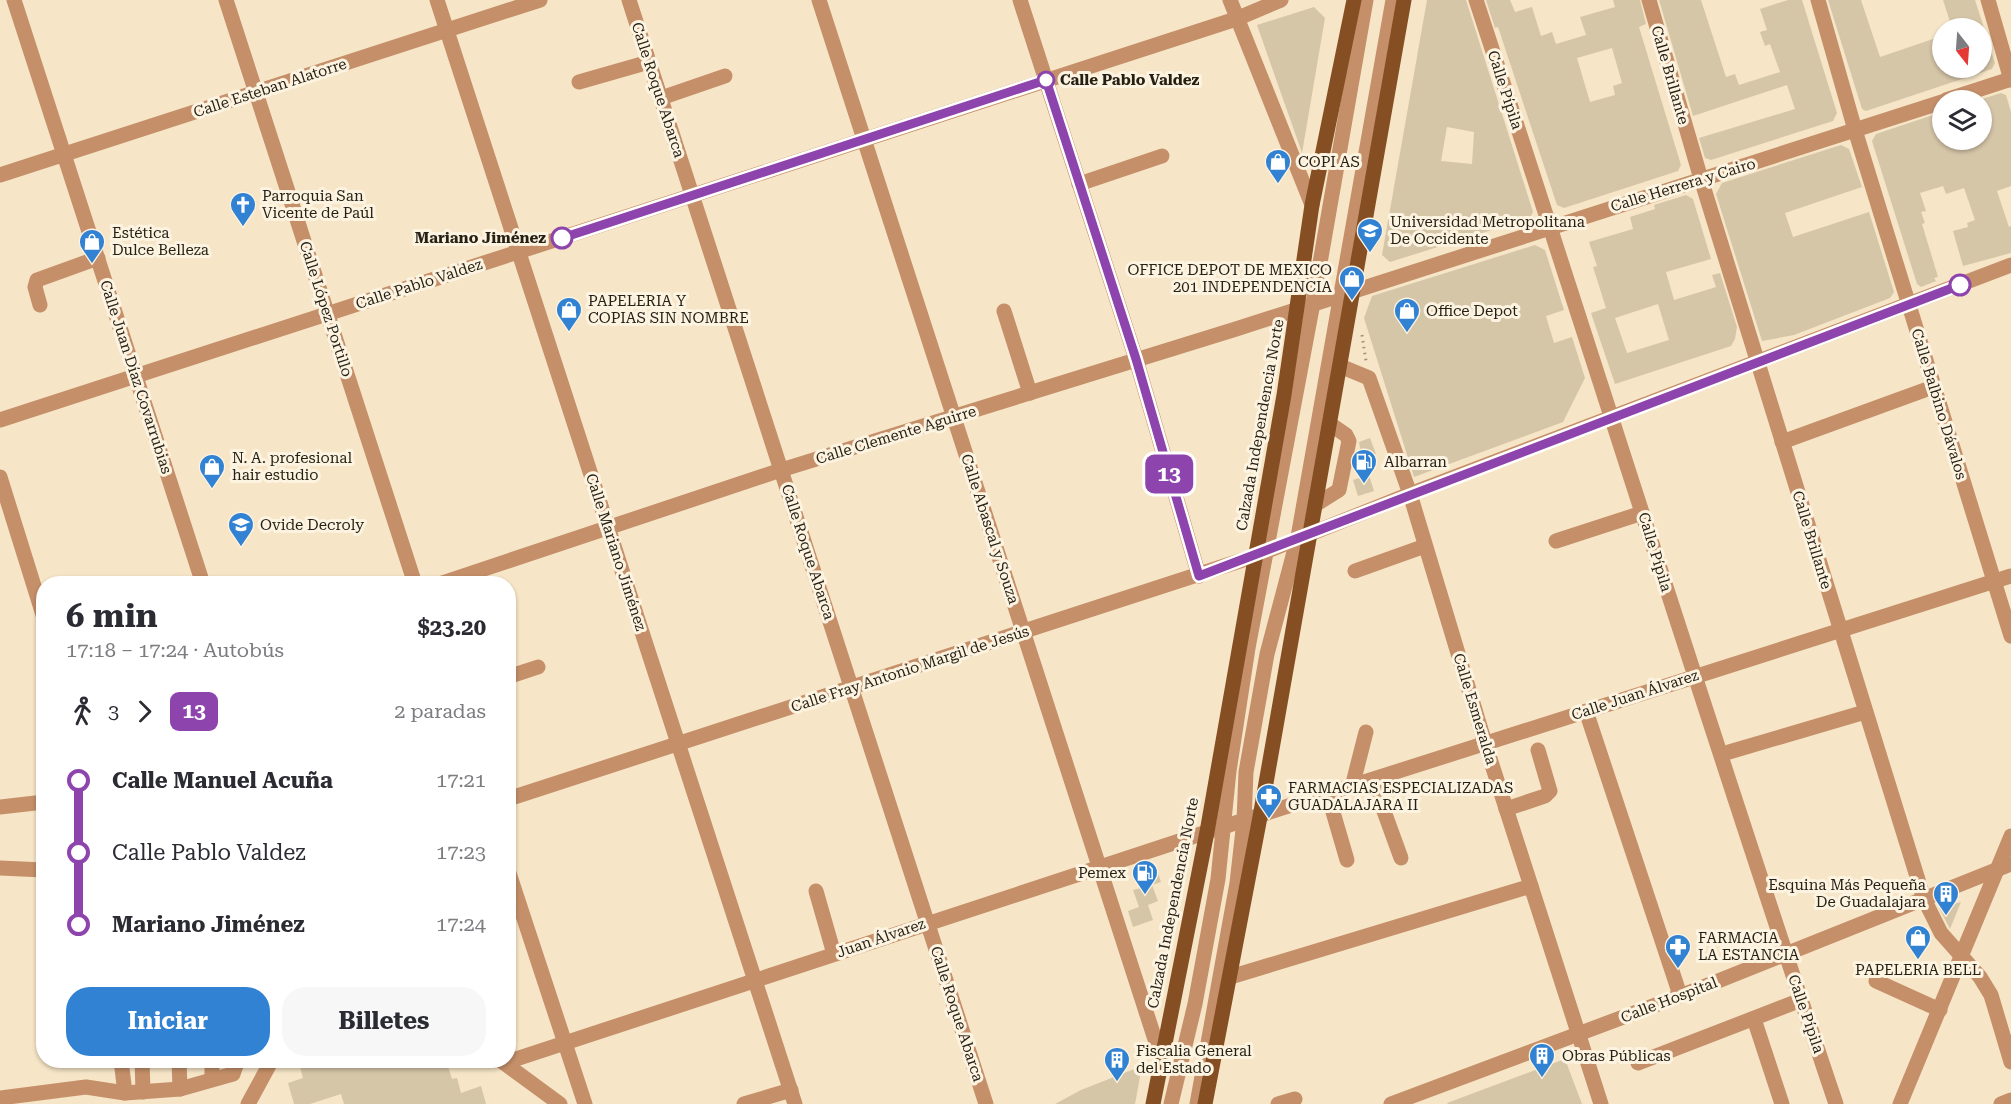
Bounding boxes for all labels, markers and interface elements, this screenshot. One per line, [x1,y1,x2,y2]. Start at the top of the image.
north arrow [1932,18,1992,78]
map controls [1932,18,1992,150]
street label: Calle Roque Abarca [628,20,688,160]
street label: Calle Brillante [1647,24,1693,126]
street label: Calle Pípila [1484,48,1526,132]
street label: Calle Esteban Alatorre [191,55,349,121]
marker: Calle Pablo Valdez [1037,71,1055,89]
place label: Calle Pablo Valdez [1060,71,1199,89]
button: layers [1932,90,1992,150]
shop icon: COPI AS [1263,147,1293,185]
place label: COPI AS [1298,153,1360,171]
street label: Calle Herrera y Cairo [1608,154,1758,216]
place label: Parroquia San Vicente de Paúl [262,187,374,222]
church icon: Parroquia San Vicente de Paúl [228,190,258,228]
place label: Universidad Metropolitana De Occidente [1390,213,1585,248]
school or university icon: Universidad Metropolitana De Occidente [1355,216,1385,254]
place label: Estética Dulce Belleza [112,224,209,259]
shop icon: Estética Dulce Belleza [77,227,107,265]
marker: Mariano Jiménez [551,227,573,249]
place label: Mariano Jiménez [415,229,546,247]
street label: Calle López Portillo [296,239,356,379]
street label: Calle Pablo Valdez [353,255,485,313]
place label: OFFICE DEPOT DE MEXICO 201 INDEPENDENCIA [1127,261,1333,296]
shop icon: OFFICE DEPOT DE MEXICO 201 INDEPENDENCIA [1337,264,1367,302]
unlabelled marker [1949,274,1971,296]
street label: Calle Juan Díaz Covarrubias [96,278,176,476]
place label: PAPELERIA Y COPIAS SIN NOMBRE [588,292,749,327]
shop icon: PAPELERIA Y COPIAS SIN NOMBRE [554,295,584,333]
shop icon: Office Depot [1392,296,1422,334]
place label: Office Depot [1426,302,1518,320]
street label: Calzada Independencia Norte [1232,318,1288,532]
street label: Calle Balbino Dávalos [1907,326,1971,482]
street label: Calle Clemente Aguirre [814,402,978,468]
fuel station icon: Albarran [1349,447,1379,485]
place label: N. A. profesional hair estudio [232,449,352,484]
shop icon: N. A. profesional hair estudio [197,452,227,490]
street label: Calle Abascal y Souza [957,452,1023,606]
place label: Albarran [1384,453,1447,471]
line badge: 13 [1142,454,1196,494]
text: 13 [1157,462,1181,486]
street label: Calle Mariano Jiménez [582,471,650,633]
street label: Calle Roque Abarca [778,482,838,622]
street label: Calle Brillante [1788,489,1836,591]
school or university icon: Ovide Decroly [226,510,256,548]
street label: Calle Pípila [1634,510,1676,594]
place label: Ovide Decroly [260,516,364,534]
text: 6 min [66,596,158,635]
text: $23.20 [417,615,486,640]
street label: Calle Fray Antonio Margil de Jesús [789,622,1031,716]
text: 17:18 – 17:24 · Autobús [66,638,284,662]
street label: Calle Esmeralda [1450,651,1500,767]
street label: Calle Juan Álvarez [1569,666,1701,724]
icon: walk [66,695,99,728]
icon: forward [128,695,161,728]
text: 3 [108,699,119,723]
text: 13 [182,699,206,723]
text: 2 paradas [394,699,486,723]
text: Calle Manuel Acuña [112,768,333,793]
text: 17:21 [436,768,486,792]
place label: FARMACIAS ESPECIALIZADAS GUADALAJARA II [1288,779,1513,814]
pharmacy icon: FARMACIAS ESPECIALIZADAS GUADALAJARA II [1254,782,1284,820]
street label: Calzada Independencia Norte [1144,796,1202,1010]
text: Calle Pablo Valdez [112,840,306,865]
text: 17:23 [436,840,486,864]
fuel station icon: Pemex [1130,858,1160,896]
place label: Pemex [1078,864,1126,882]
place label: Esquina Más Pequeña De Guadalajara [1768,876,1926,911]
building icon: Esquina Más Pequeña De Guadalajara [1931,879,1961,917]
text: Mariano Jiménez [112,912,305,937]
text: 17:24 [436,912,486,936]
street label: Juan Álvarez [834,914,928,962]
shop icon: PAPELERIA BELL [1903,923,1933,961]
place label: FARMACIA LA ESTANCIA [1698,929,1800,964]
pharmacy icon: FARMACIA LA ESTANCIA [1663,932,1693,970]
street label: Calle Roque Abarca [927,944,987,1084]
place label: PAPELERIA BELL [1855,961,1981,979]
street label: Calle Pípila [1784,972,1828,1056]
street label: Calle Hospital [1618,973,1720,1027]
button: Iniciar [66,987,270,1056]
button: Billetes [282,987,486,1056]
building icon: Obras Públicas [1527,1041,1557,1079]
place label: Fiscalia General del Estado [1136,1042,1252,1077]
building icon: Fiscalia General del Estado [1102,1045,1132,1083]
place label: Obras Públicas [1562,1047,1671,1065]

